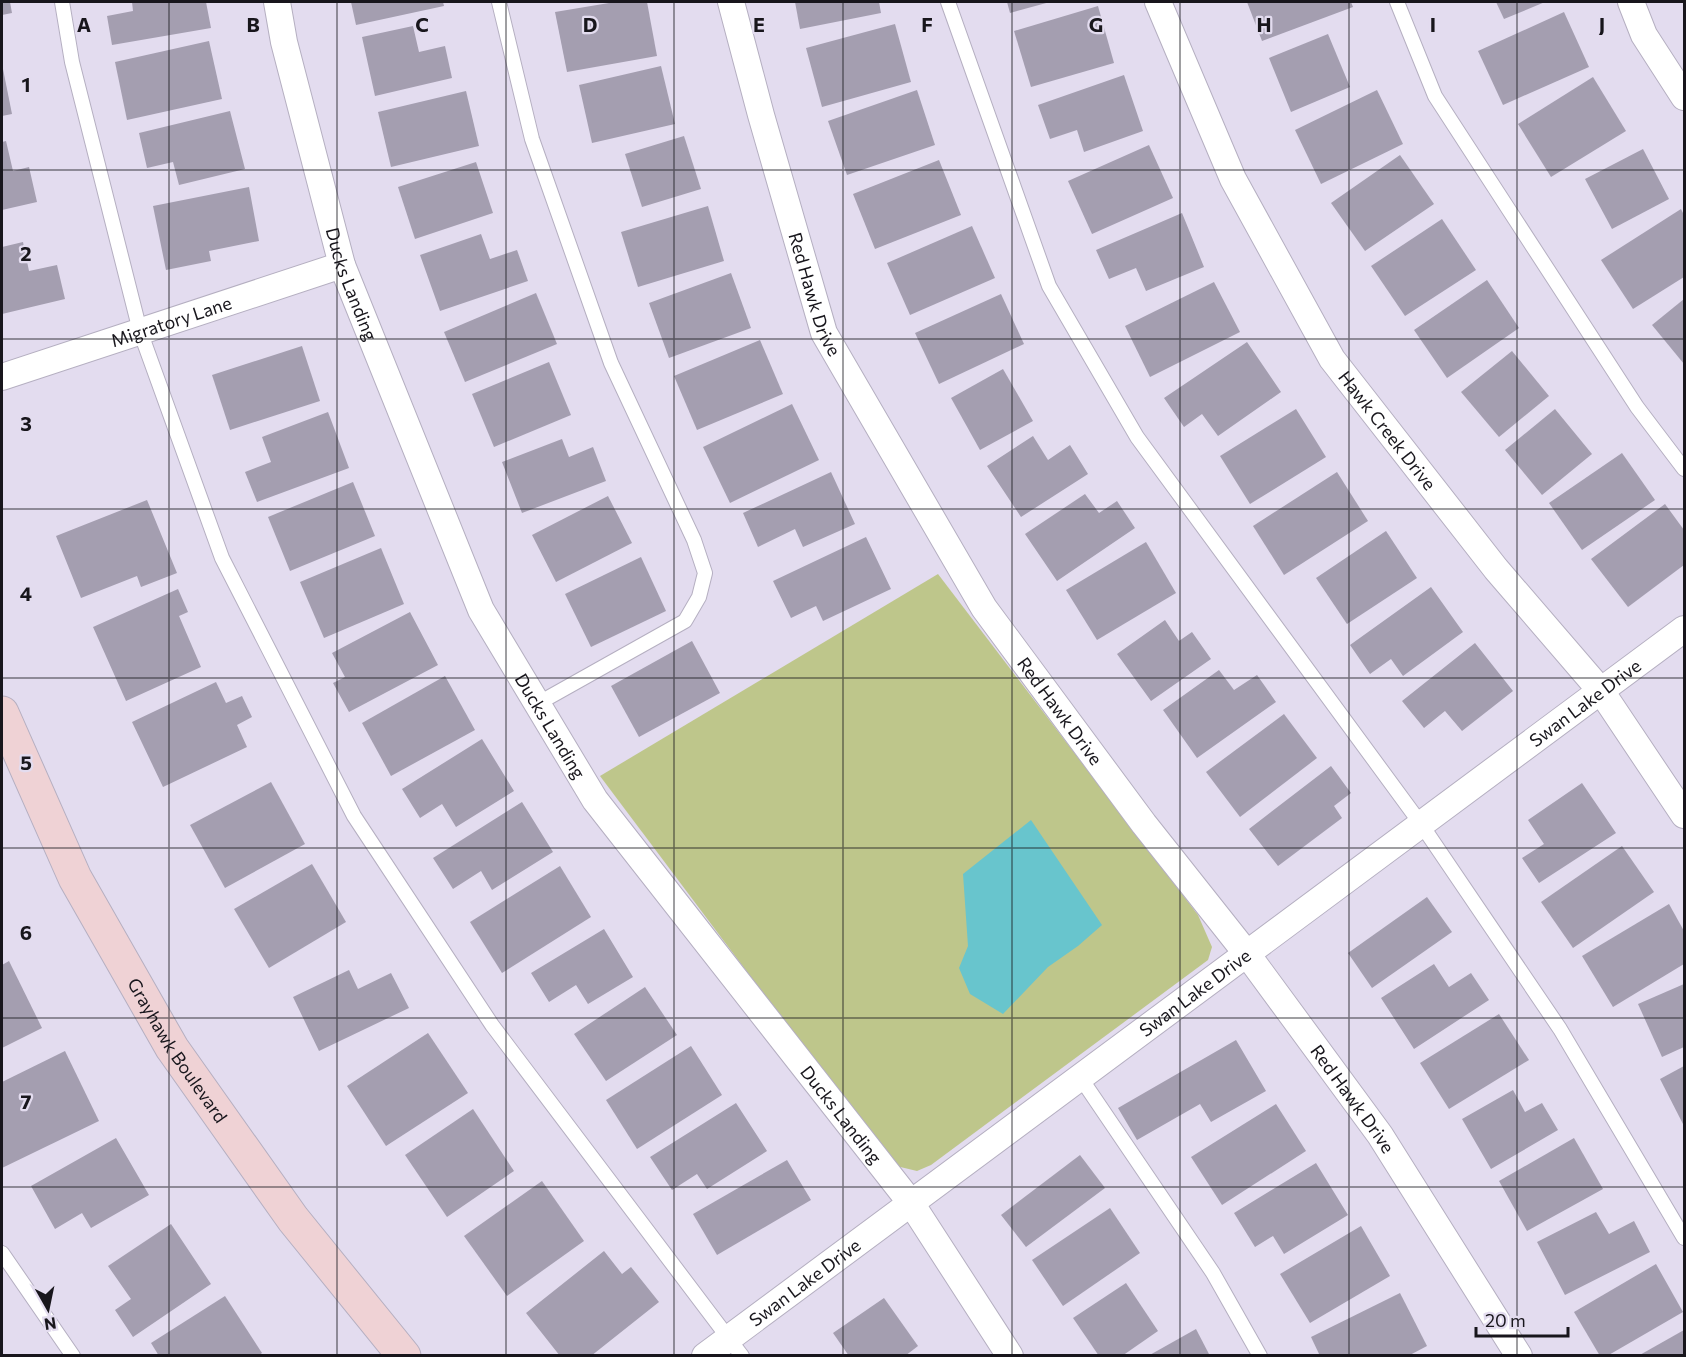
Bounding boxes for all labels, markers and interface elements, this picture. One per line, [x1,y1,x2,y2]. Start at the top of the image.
text: A [77,12,91,36]
text: B [246,12,260,36]
text: C [415,12,429,36]
text: D [583,12,597,36]
text: E [753,12,765,36]
text: F [921,12,933,36]
text: G [1089,12,1103,36]
text: H [1257,12,1272,36]
text: I [1430,12,1436,36]
text: J [1599,12,1605,36]
text: 1 [21,72,31,96]
street label: Ducks Landing [322,225,382,344]
street label: Red Hawk Drive [785,230,846,360]
text: 2 [20,241,32,265]
street label: Migratory Lane [108,291,234,351]
street label: Hawk Creek Drive [1334,366,1441,494]
text: 3 [20,411,32,435]
text: 4 [20,581,32,605]
street label: Red Hawk Drive [1013,653,1107,769]
street label: Swan Lake Drive [1525,654,1645,751]
street label: Ducks Landing [510,669,591,783]
text: 5 [20,750,32,774]
text: 6 [20,920,32,944]
street label: Swan Lake Drive [1135,944,1255,1041]
street label: Grayhawk Boulevard [123,974,232,1127]
street label: Red Hawk Drive [1306,1040,1399,1157]
street label: Ducks Landing [796,1061,887,1168]
text: 7 [21,1089,32,1113]
street label: Swan Lake Drive [745,1234,865,1331]
north arrow [18,1279,78,1339]
scale bar [1476,1300,1568,1338]
text: 20 m [1485,1309,1526,1331]
text: N [43,1314,58,1335]

